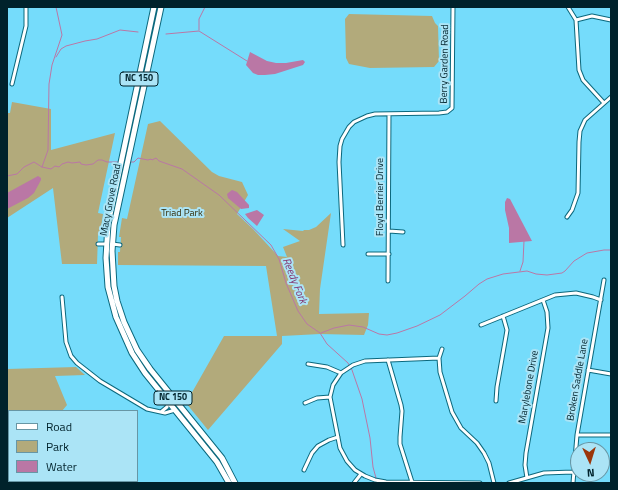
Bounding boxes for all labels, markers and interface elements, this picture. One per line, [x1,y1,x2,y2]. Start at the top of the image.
street label: Berry Garden Road [438,24,452,104]
road number: NC 150 [120,72,158,86]
street label: Floyd Berrier Drive [375,158,387,236]
street label: Macy Grove Road [98,163,124,237]
park label: Triad Park [161,208,203,220]
water label: Reedy Fork [279,256,309,306]
street label: Broken Saddle Lane [565,338,591,422]
street label: Marylebone Drive [517,349,541,425]
road number: NC 150 [154,391,192,405]
legend [8,410,138,482]
text: Road [46,417,72,436]
text: Park [46,437,69,456]
north arrow [570,442,610,482]
text: Water [46,457,77,476]
text: N [586,465,595,481]

